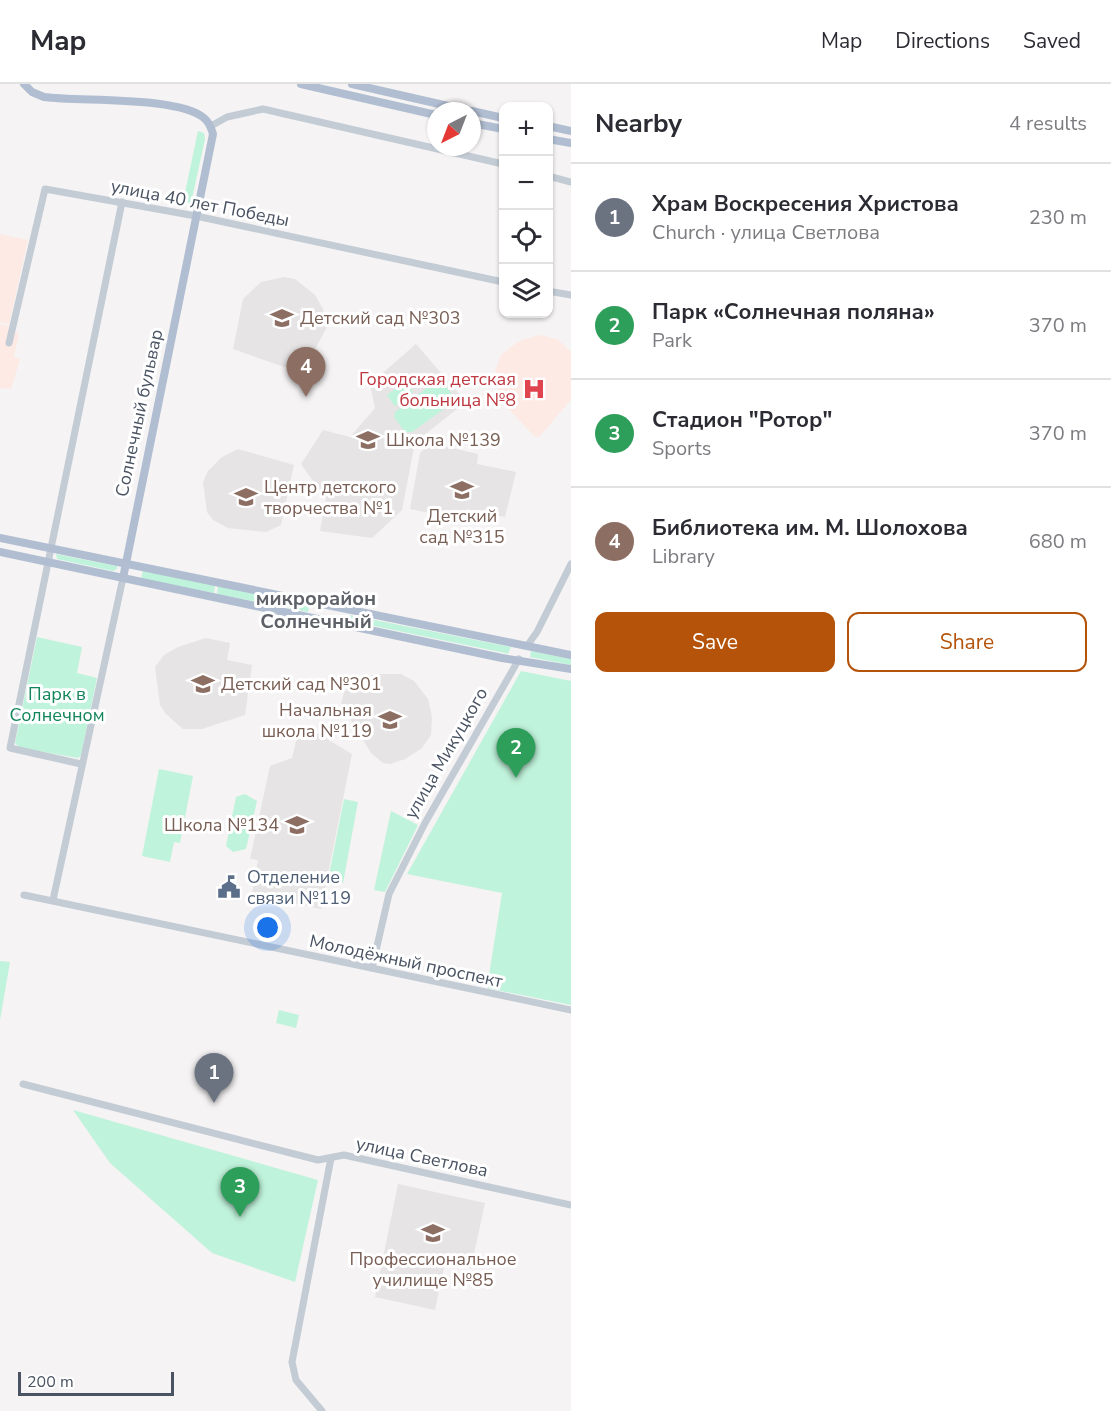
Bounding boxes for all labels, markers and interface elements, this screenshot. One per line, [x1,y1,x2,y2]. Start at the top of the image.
text: Map [30,22,86,60]
text: Map [821,27,862,55]
text: Directions [895,27,990,55]
text: Saved [1023,27,1081,55]
north arrow [427,102,481,156]
map controls [499,102,553,318]
button: + [499,102,553,156]
text: Nearby [595,106,682,141]
text: 4 results [1009,110,1087,137]
button: − [499,156,553,210]
street label: улица 40 лет Победы [109,174,291,232]
text: Храм Воскресения Христова [652,189,959,219]
text: 1 [609,204,621,231]
text: 230 m [1029,204,1087,231]
button: locate [499,210,553,264]
text: Church · улица Светлова [652,219,880,246]
button: layers [499,264,553,318]
text: Парк «Солнечная поляна» [652,297,935,327]
school or university icon: Детский сад №303 [269,305,295,331]
place label: Детский сад №303 [300,306,461,330]
text: 2 [609,312,621,339]
text: 370 m [1029,312,1087,339]
street label: Солнечный бульвар [110,327,168,499]
text: Park [652,327,692,354]
pin: 4 [286,348,326,397]
place label: Городская детская больница №8 [359,367,516,412]
hospital icon: Городская детская больница №8 [521,376,547,402]
text: Стадион "Ротор" [652,405,832,435]
text: 3 [609,420,621,447]
text: 370 m [1029,420,1087,447]
school or university icon: Школа №139 [355,427,381,453]
place label: Школа №139 [386,428,501,452]
text: Sports [652,435,711,462]
place label: Центр детского творчества №1 [264,475,396,520]
school or university icon: Детский сад №315 [449,477,475,503]
school or university icon: Центр детского творчества №1 [233,484,259,510]
place label: Детский сад №315 [419,504,505,549]
text: Библиотека им. М. Шолохова [652,513,968,543]
text: 4 [609,528,621,555]
text: 680 m [1029,528,1087,555]
text: Library [652,543,715,570]
district label: микрорайон Солнечный [256,585,376,635]
button: Save [595,612,835,672]
button: Share [847,612,1087,672]
school or university icon: Детский сад №301 [190,671,216,697]
place label: Детский сад №301 [221,672,382,696]
park label: Парк в Солнечном [9,682,105,727]
street label: улица Микуцкого [399,683,493,823]
place label: Начальная школа №119 [262,698,372,743]
school or university icon: Начальная школа №119 [377,707,403,733]
pin: 2 [496,728,536,778]
school or university icon: Школа №134 [284,812,310,838]
place label: Школа №134 [164,813,279,837]
place label: Отделение связи №119 [247,865,351,910]
public building icon: Отделение связи №119 [216,874,242,900]
your location [253,913,282,942]
street label: Молодёжный проспект [307,929,505,993]
pin: 1 [194,1054,234,1103]
street label: улица Светлова [354,1131,490,1183]
pin: 3 [220,1168,260,1217]
school or university icon: Профессиональное училище №85 [420,1220,446,1246]
place label: Профессиональное училище №85 [349,1247,517,1292]
scale bar [18,1369,174,1396]
text: 200 m [27,1371,74,1393]

